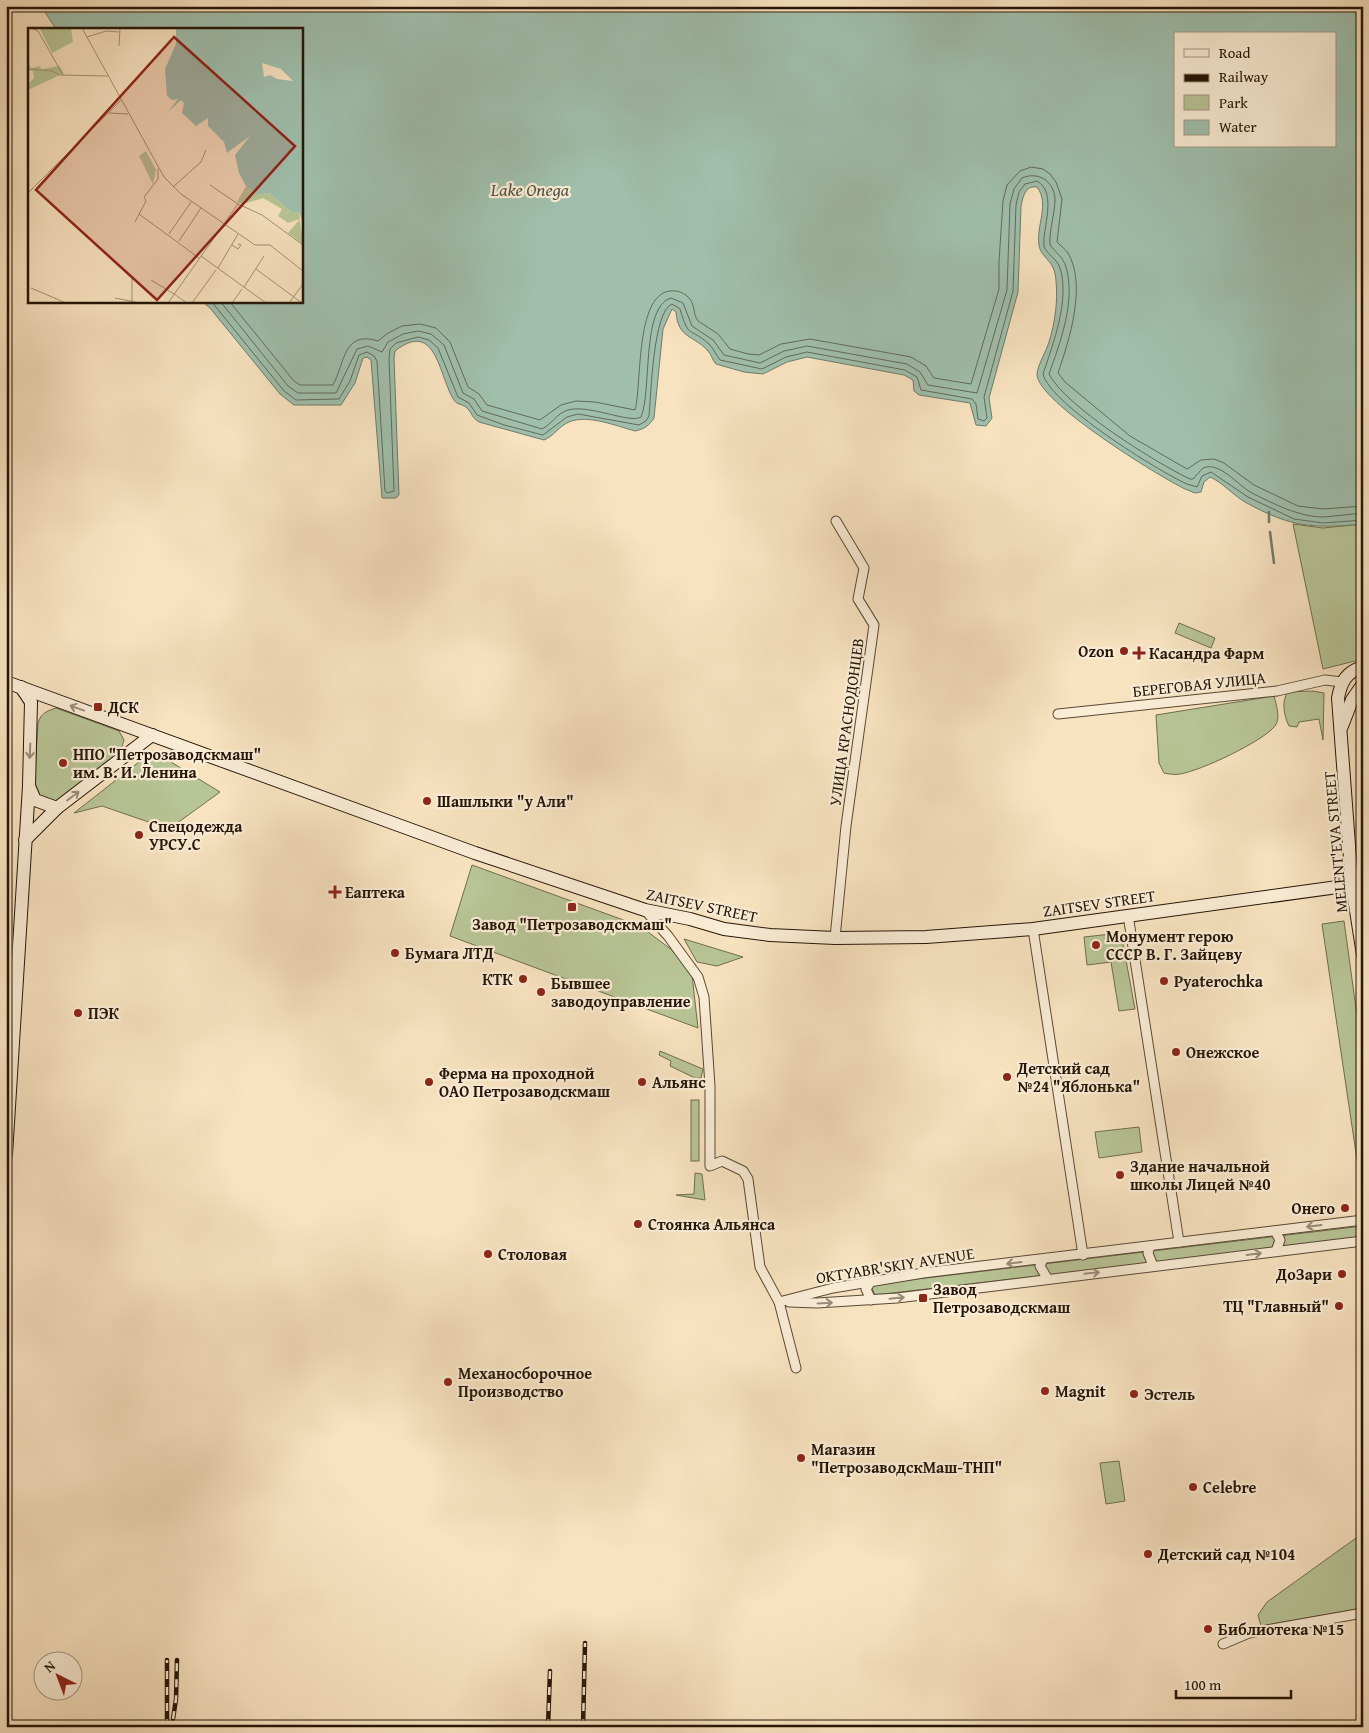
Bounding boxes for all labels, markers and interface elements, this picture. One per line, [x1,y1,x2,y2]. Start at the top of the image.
inset map [28,28,302,302]
legend [1174,32,1336,148]
text: Road [1219,42,1250,63]
text: Railway [1219,66,1269,87]
text: Park [1219,92,1248,113]
text: Water [1219,116,1257,137]
water label: Lake Onega [490,176,570,203]
street label: УЛИЦА КРАСНОДОНЦЕВ [822,636,870,808]
place label: Ozon [1078,639,1115,663]
place label: Касандра Фарм [1149,641,1264,665]
marker: Ozon [1118,645,1130,657]
marker: Касандра Фарм [1133,647,1145,659]
street label: БЕРЕГОВАЯ УЛИЦА [1131,665,1267,703]
place label: ДСК [107,695,139,719]
marker: ДСК [92,701,104,713]
one-way arrow [69,703,85,712]
place label: НПО "Петрозаводскмаш" им. В. И. Ленина [73,742,261,784]
one-way arrow [26,743,35,759]
marker: НПО "Петрозаводскмаш" им. В. И. Ленина [57,757,69,769]
street label: MELENT'EVA STREET [1317,770,1353,914]
place label: Шашлыки "у Али" [437,789,574,813]
one-way arrow [66,791,80,801]
marker: Шашлыки "у Али" [421,795,433,807]
place label: Спецодежда УРСУ.С [149,814,243,856]
marker: Спецодежда УРСУ.С [133,829,145,841]
place label: Еаптека [345,880,406,904]
street label: ZAITSEV STREET [644,882,760,929]
street label: ZAITSEV STREET [1041,883,1157,923]
marker: Еаптека [329,886,341,898]
marker: Завод "Петрозаводскмаш" [566,901,578,913]
place label: Завод "Петрозаводскмаш" [472,912,672,936]
place label: Монумент герою СССР В. Г. Зайцеву [1106,924,1243,966]
marker: Монумент герою СССР В. Г. Зайцеву [1090,939,1102,951]
place label: Бумага ЛТД [405,941,494,965]
marker: Бумага ЛТД [389,947,401,959]
place label: КТК [482,967,513,991]
place label: Pyaterochka [1174,969,1264,993]
place label: Бывшее заводоуправление [551,971,691,1013]
marker: КТК [517,973,529,985]
marker: Pyaterochka [1158,975,1170,987]
marker: Бывшее заводоуправление [535,986,547,998]
place label: ПЭК [88,1001,120,1025]
marker: ПЭК [72,1007,84,1019]
place label: Онежское [1186,1040,1260,1064]
marker: Онежское [1170,1046,1182,1058]
place label: Детский сад №24 "Яблонька" [1016,1056,1140,1098]
place label: Ферма на проходной ОАО Петрозаводскмаш [439,1061,610,1103]
place label: Альянс [652,1070,706,1094]
marker: Детский сад №24 "Яблонька" [1001,1071,1013,1083]
marker: Ферма на проходной ОАО Петрозаводскмаш [423,1076,435,1088]
marker: Альянс [636,1076,648,1088]
place label: Здание начальной школы Лицей №40 [1130,1154,1271,1196]
marker: Здание начальной школы Лицей №40 [1114,1169,1126,1181]
place label: Онего [1292,1196,1335,1220]
marker: Онего [1339,1202,1351,1214]
place label: Стоянка Альянса [648,1212,776,1236]
marker: Стоянка Альянса [632,1218,644,1230]
one-way arrow [1307,1221,1323,1231]
street label: OKTYABR'SKIY AVENUE [814,1241,976,1289]
place label: Столовая [498,1242,568,1266]
marker: Столовая [482,1248,494,1260]
one-way arrow [1245,1249,1261,1259]
one-way arrow [1006,1258,1022,1268]
place label: ДоЗари [1275,1262,1332,1286]
one-way arrow [1084,1268,1100,1278]
marker: ДоЗари [1336,1268,1348,1280]
place label: Завод Петрозаводскмаш [933,1277,1070,1319]
marker: Завод Петрозаводскмаш [917,1292,929,1304]
one-way arrow [888,1293,904,1303]
place label: ТЦ "Главный" [1223,1294,1329,1318]
one-way arrow [816,1298,832,1307]
marker: ТЦ "Главный" [1333,1300,1345,1312]
place label: Механосборочное Производство [458,1361,592,1403]
marker: Механосборочное Производство [442,1376,454,1388]
place label: Magnit [1055,1379,1106,1403]
place label: Эстель [1144,1382,1195,1406]
marker: Magnit [1039,1385,1051,1397]
marker: Эстель [1128,1388,1140,1400]
place label: Магазин "ПетрозаводскМаш-ТНП" [811,1437,1002,1479]
marker: Магазин "ПетрозаводскМаш-ТНП" [795,1452,807,1464]
place label: Celebre [1203,1475,1257,1499]
marker: Celebre [1187,1481,1199,1493]
place label: Детский сад №104 [1157,1542,1295,1566]
marker: Детский сад №104 [1142,1548,1154,1560]
place label: Библиотека №15 [1218,1617,1344,1641]
marker: Библиотека №15 [1202,1623,1214,1635]
north arrow [32,1650,82,1700]
text: N [39,1655,60,1677]
scale bar [1176,1668,1292,1700]
text: 100 m [1184,1674,1222,1695]

